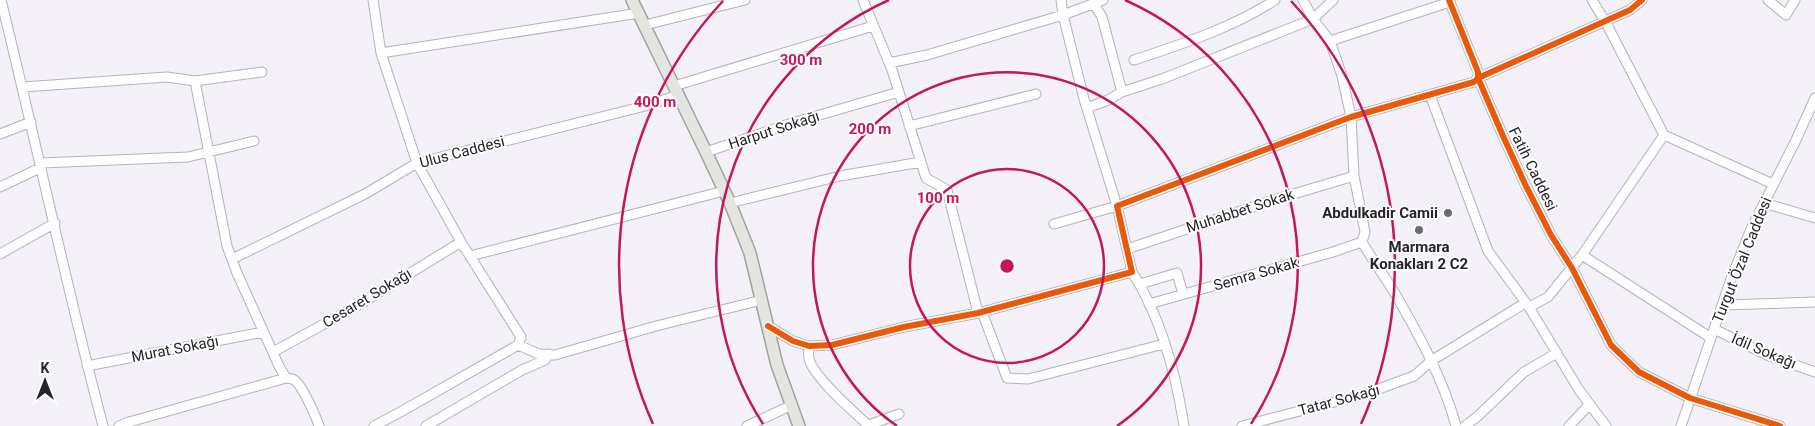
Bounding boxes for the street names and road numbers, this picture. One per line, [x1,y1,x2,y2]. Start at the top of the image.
street label: Harput Sokağı [726,107,822,153]
street label: Fatih Caddesi [1505,124,1561,214]
street label: Ulus Caddesi [418,132,506,172]
street label: Muhabbet Sokak [1184,185,1296,237]
street label: Turgut Özal Caddesi [1709,194,1775,326]
street label: Semra Sokak [1211,253,1301,295]
street label: Cesaret Sokağı [319,264,415,332]
street label: İdil Sokağı [1729,329,1799,373]
street label: Murat Sokağı [130,332,220,366]
street label: Tatar Sokağı [1296,380,1382,420]

